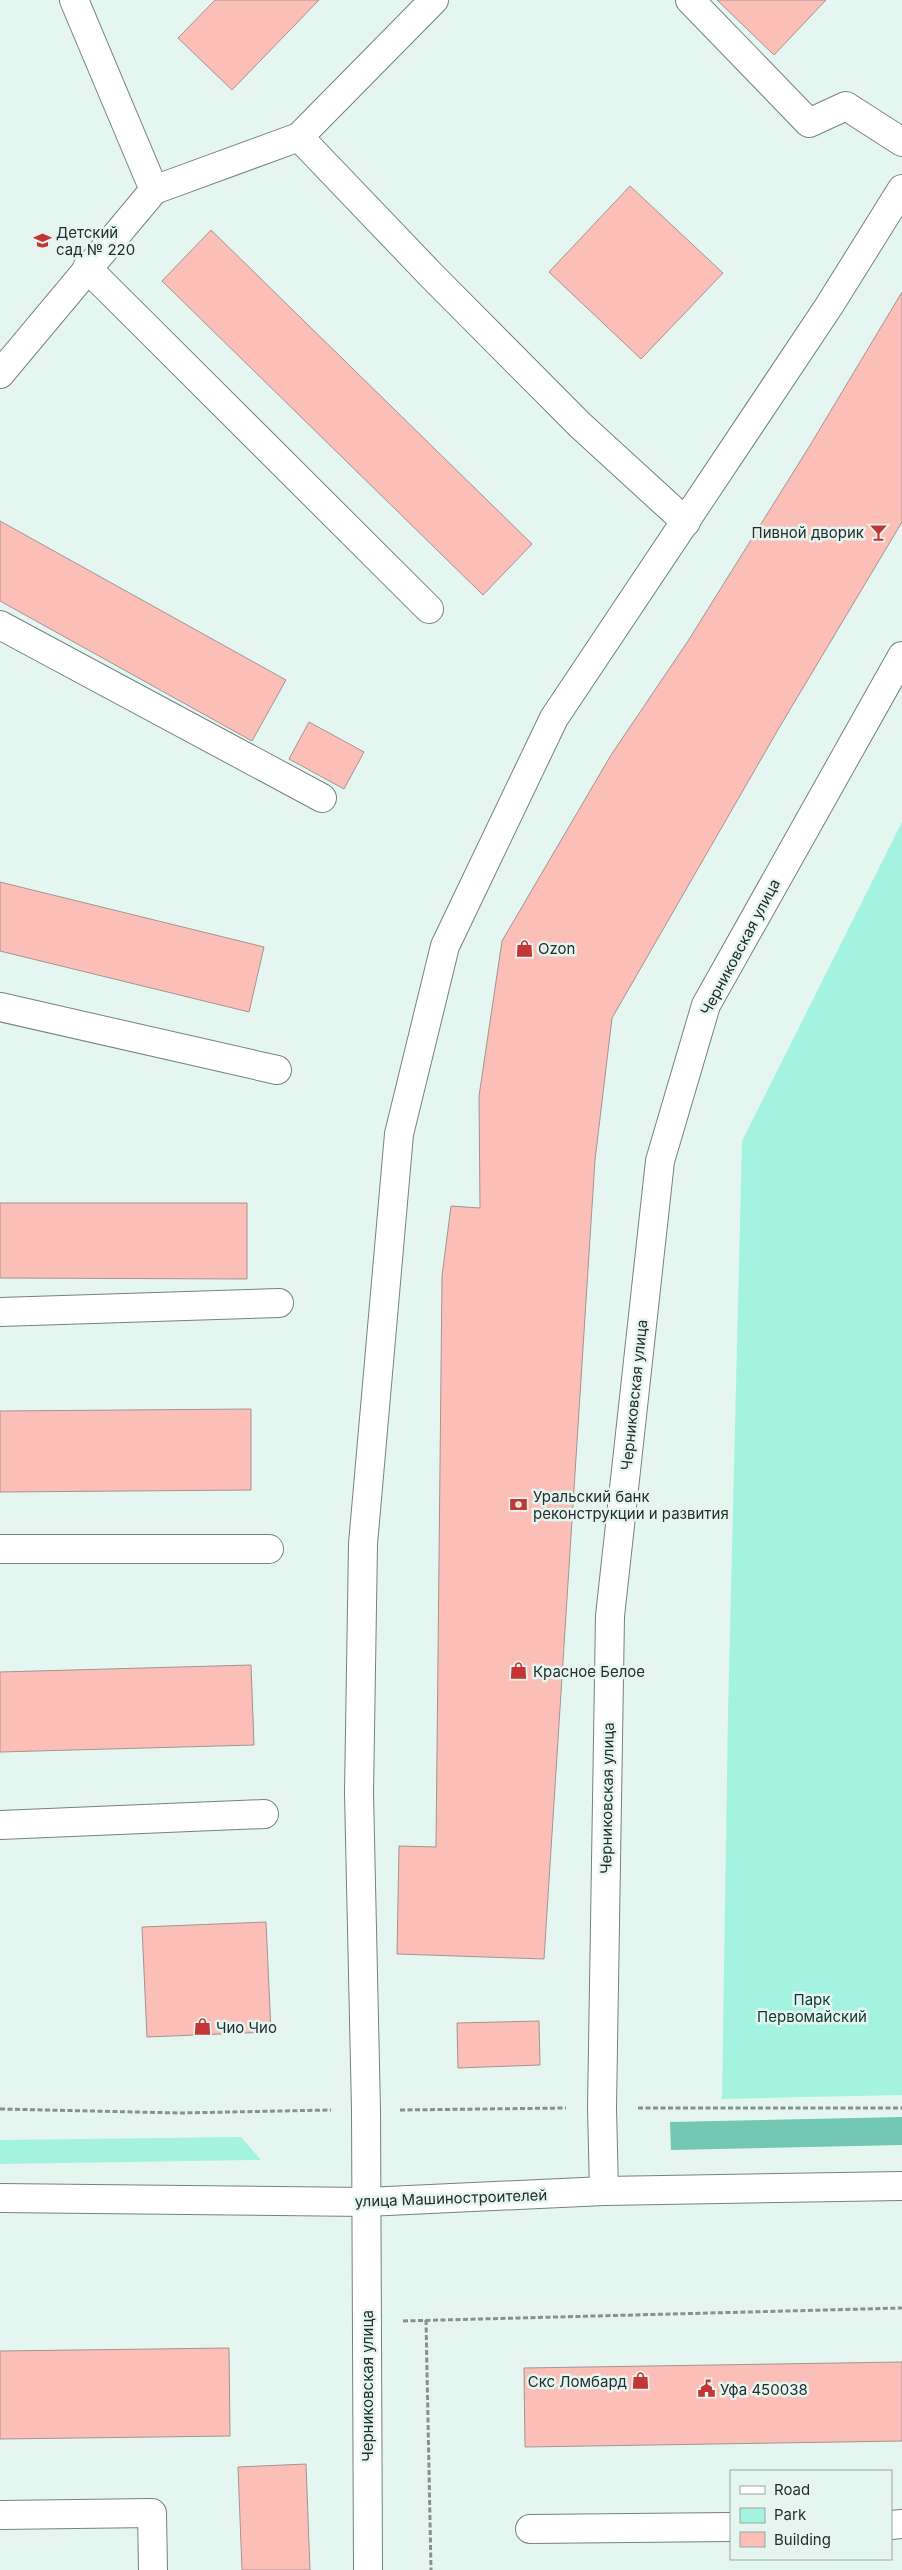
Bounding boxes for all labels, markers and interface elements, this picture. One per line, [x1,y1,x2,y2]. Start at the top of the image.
place label: Детский сад № 220 [56,223,135,259]
school or university icon: Детский сад № 220 [32,231,52,251]
bar icon: Пивной дворик [868,522,888,542]
place label: Пивной дворик [751,523,864,542]
street label: Черниковская улица [696,876,784,1018]
shop icon: Ozon [514,938,534,958]
place label: Ozon [538,939,575,958]
street label: Черниковская улица [617,1319,651,1471]
place label: Уральский банк реконструкции и развития [533,1487,729,1523]
bank icon: Уральский банк реконструкции и развития [509,1495,529,1515]
shop icon: Красное Белое [509,1661,529,1681]
place label: Красное Белое [533,1662,645,1681]
street label: Черниковская улица [596,1722,618,1874]
park label: Парк Первомайский [757,1990,867,2026]
shop icon: Чио Чио [192,2017,212,2037]
place label: Чио Чио [216,2018,277,2037]
street label: улица Машиностроителей [355,2185,547,2211]
street label: Черниковская улица [358,2310,377,2462]
shop icon: Скс Ломбард [631,2371,651,2391]
place label: Скс Ломбард [528,2372,627,2391]
public building icon: Уфа 450038 [696,2379,716,2399]
place label: Уфа 450038 [720,2380,808,2399]
legend [730,2470,892,2560]
text: Road [774,2480,810,2499]
text: Park [774,2505,807,2524]
text: Building [774,2530,831,2549]

